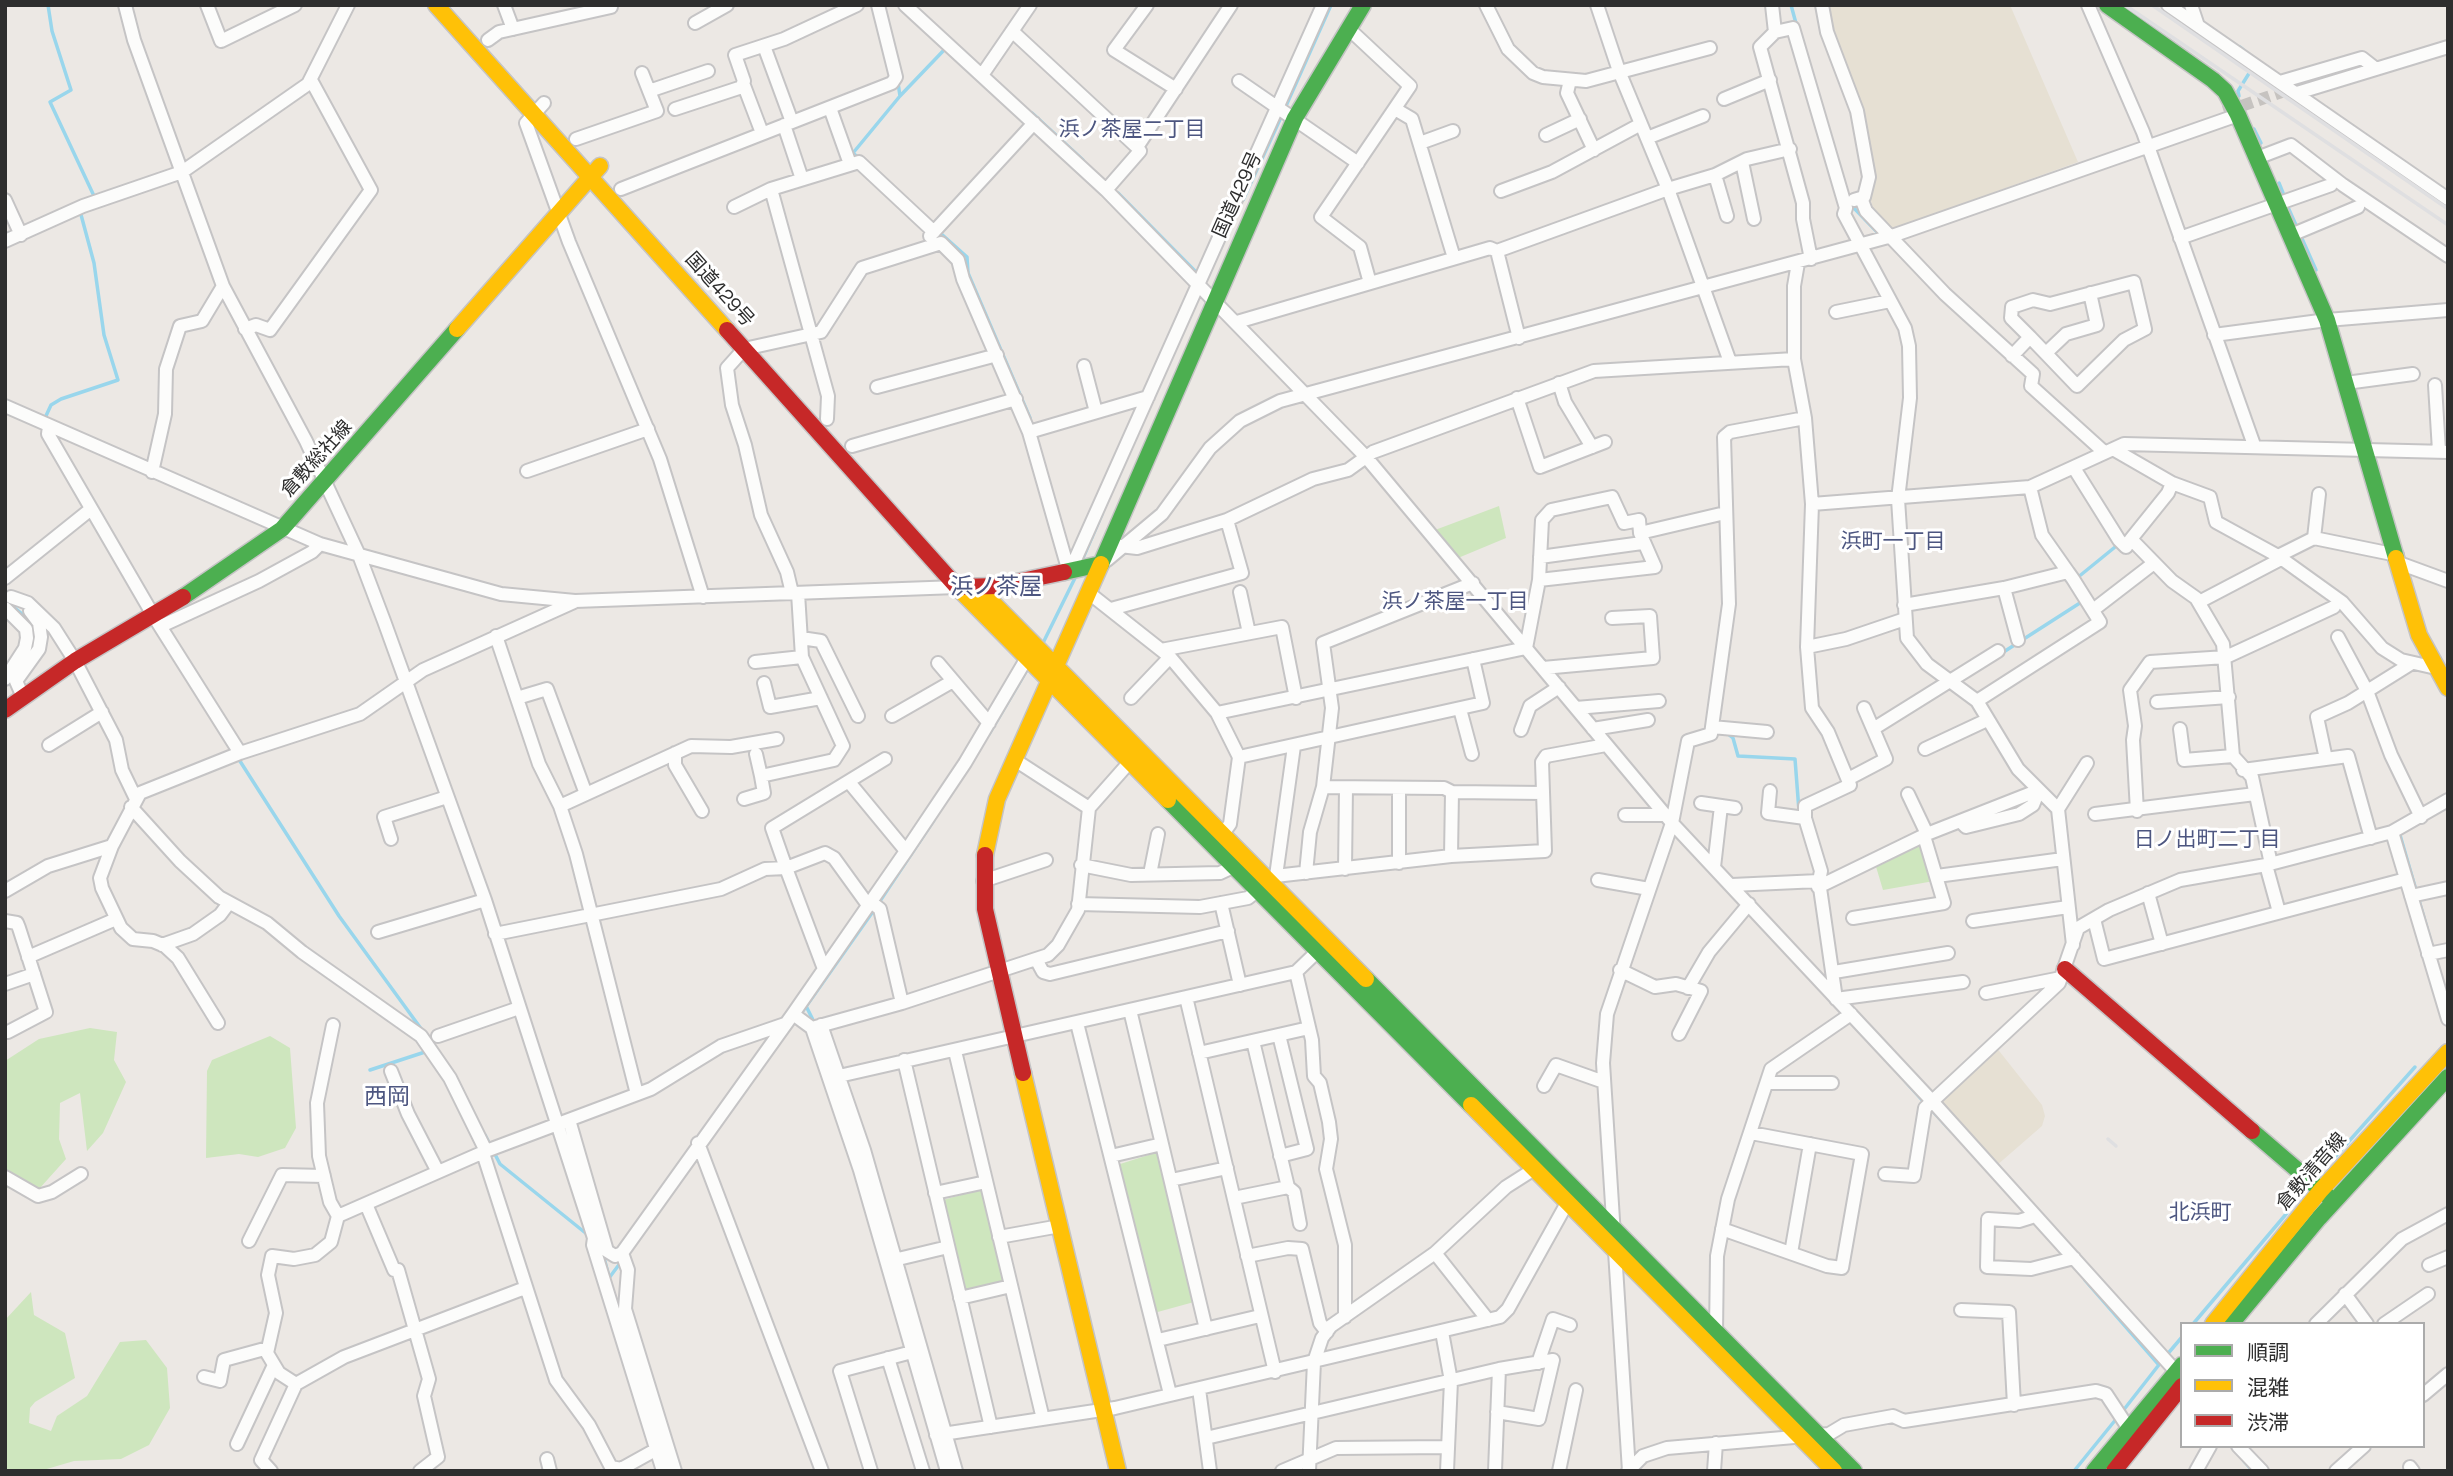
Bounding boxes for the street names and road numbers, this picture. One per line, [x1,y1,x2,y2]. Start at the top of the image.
street label: 国道429号 [1209,148,1267,242]
street label: 国道429号 [680,248,758,332]
street label: 倉敷総社線 [277,416,357,502]
street label: 倉敷清音線 [2272,1129,2352,1215]

